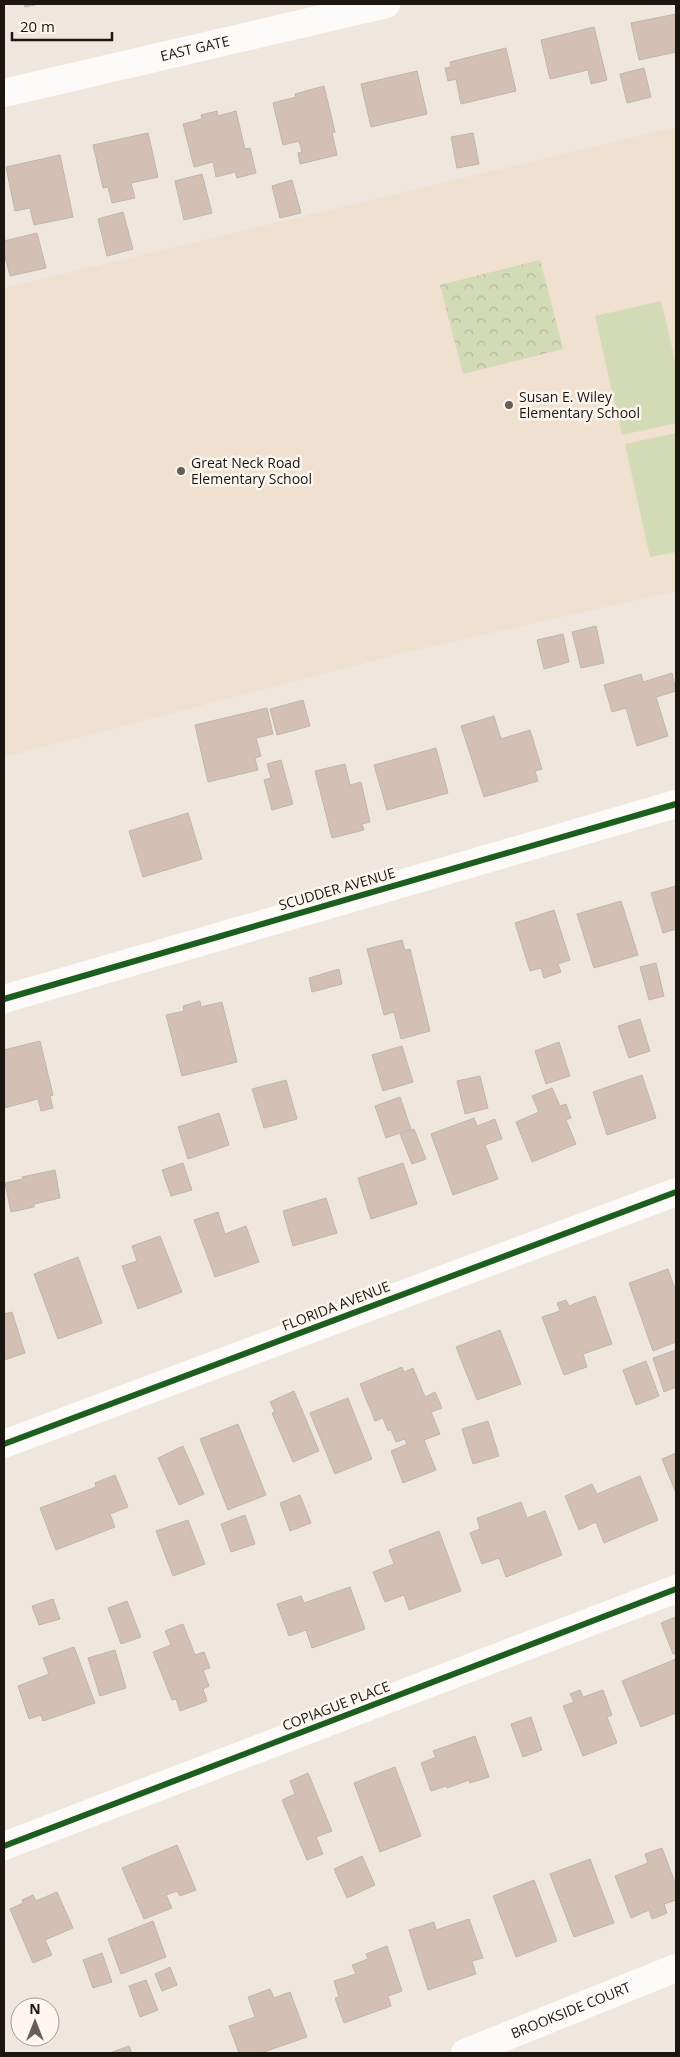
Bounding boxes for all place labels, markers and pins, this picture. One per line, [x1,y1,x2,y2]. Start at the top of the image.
place label: Susan E. Wiley Elementary School [519,387,640,422]
marker: Susan E. Wiley Elementary School [503,399,515,411]
place label: Great Neck Road Elementary School [191,453,312,488]
marker: Great Neck Road Elementary School [175,465,187,477]

